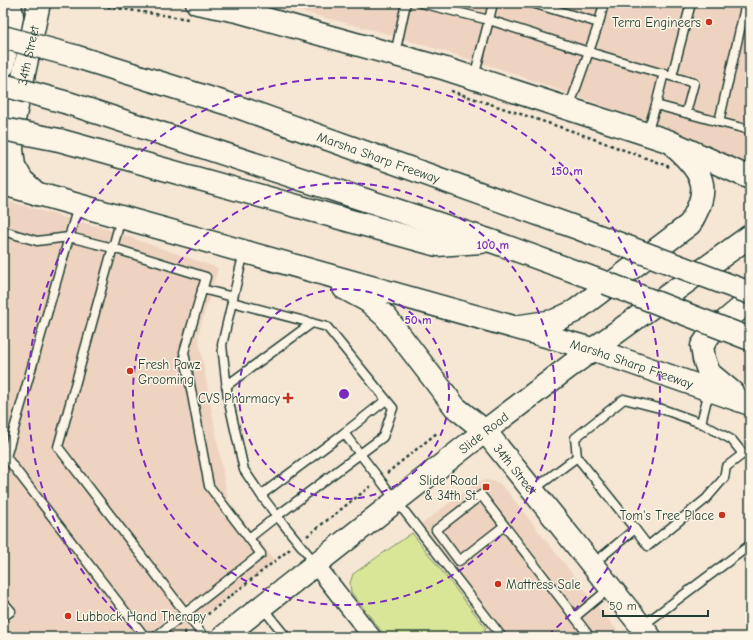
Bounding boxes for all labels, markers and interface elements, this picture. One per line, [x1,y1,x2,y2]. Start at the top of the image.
place label: Terra Engineers [612,15,701,30]
marker: Terra Engineers [704,17,714,27]
street label: 34th Street [14,23,42,86]
street label: Marsha Sharp Freeway [315,128,442,186]
text: 150 m [551,164,583,178]
text: 100 m [477,238,509,252]
text: 50 m [404,313,432,327]
street label: Marsha Sharp Freeway [569,336,696,391]
place label: Fresh Pawz Grooming [138,357,201,387]
marker: Fresh Pawz Grooming [125,366,135,376]
centre of rings [337,387,351,401]
place label: CVS Pharmacy [198,391,280,406]
marker: CVS Pharmacy [283,393,293,403]
street label: Slide Road [455,409,511,456]
street label: 34th Street [491,441,541,498]
place label: Slide Road & 34th St. [419,473,478,503]
marker: Slide Road & 34th St. [481,482,491,492]
place label: Tom's Tree Place [620,508,714,523]
marker: Tom's Tree Place [717,510,727,520]
place label: Mattress Sale [506,577,581,592]
marker: Mattress Sale [493,579,503,589]
scale bar [603,592,708,618]
text: 50 m [609,599,637,613]
place label: Lubbock Hand Therapy [76,609,206,624]
marker: Lubbock Hand Therapy [63,611,73,621]

